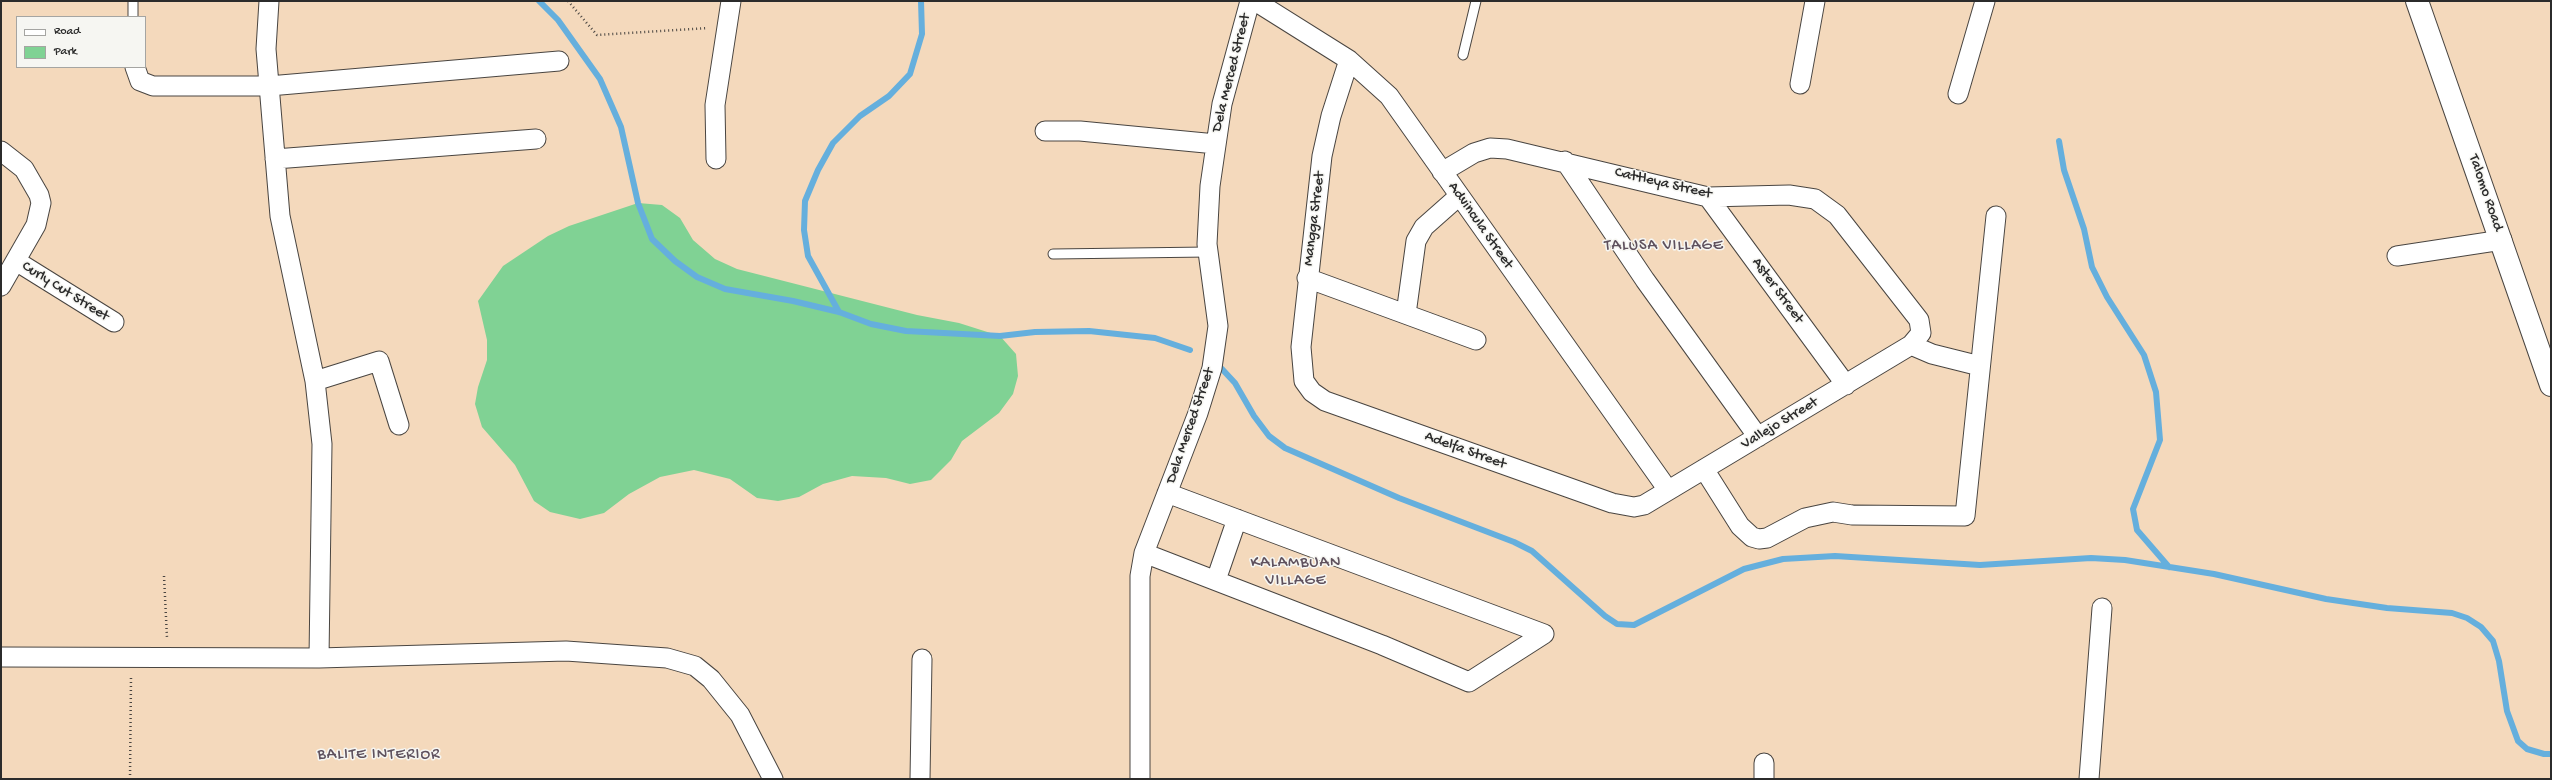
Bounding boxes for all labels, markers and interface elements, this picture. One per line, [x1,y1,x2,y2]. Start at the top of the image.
street label: Dela Merced Street [1209,12,1255,134]
legend [16,16,146,68]
text: Road [54,25,80,39]
text: Park [54,45,77,59]
street label: Talomo Road [2463,152,2507,234]
street label: Cattleya Street [1613,164,1713,204]
street label: Mangga Street [1300,171,1330,267]
street label: Advincula Street [1443,179,1517,273]
district label: TALUSA VILLAGE [1604,237,1724,257]
street label: Aster Street [1747,255,1807,327]
street label: Curly Cut Street [18,258,112,326]
street label: Dela Merced Street [1163,366,1219,486]
street label: Vallejo Street [1738,394,1822,454]
street label: Adelfa Street [1422,428,1508,474]
district label: KALAMBUAN VILLAGE [1251,554,1341,592]
district label: BALITE INTERIOR [318,746,440,766]

